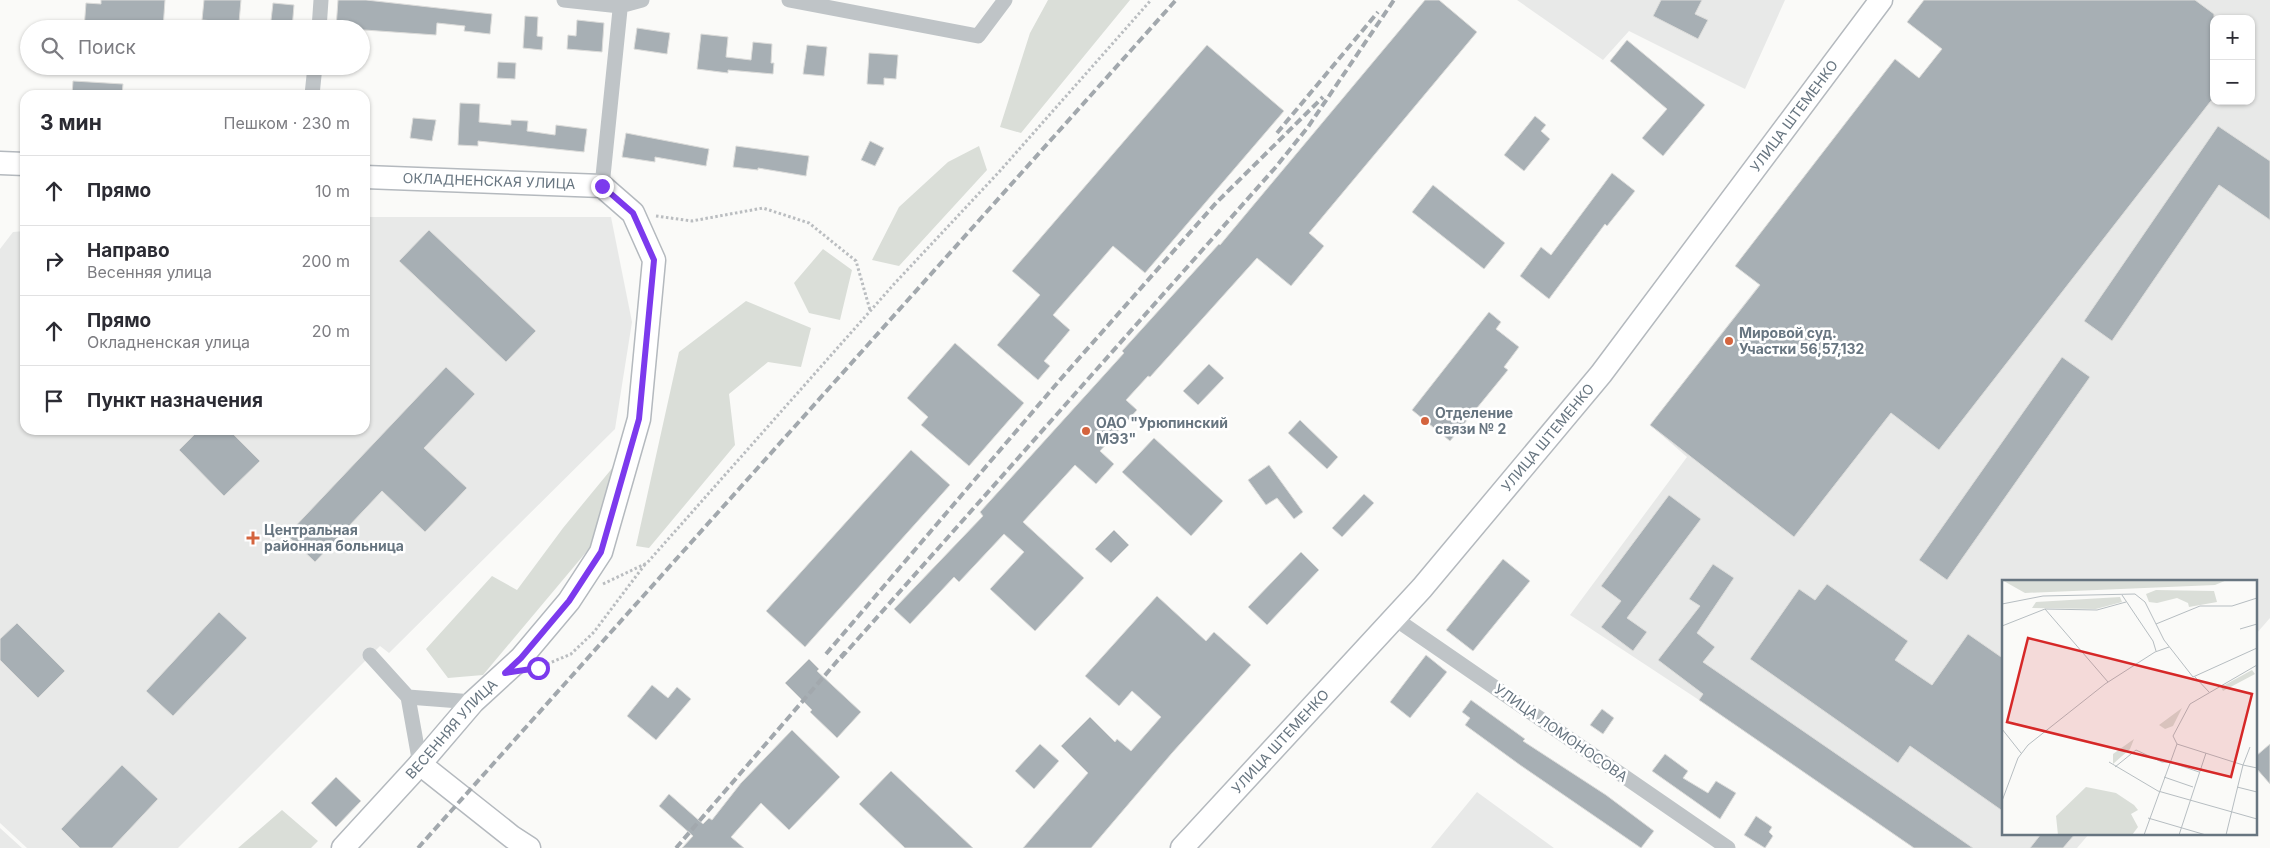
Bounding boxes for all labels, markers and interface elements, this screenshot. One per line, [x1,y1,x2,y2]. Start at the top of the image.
map controls [2210,15,2255,105]
button: + [2210,15,2255,60]
search box [20,20,370,75]
icon: search [38,34,66,62]
text: Поиск [78,36,136,59]
street label: УЛИЦА ШТЕМЕНКО [1746,56,1841,175]
button: − [2210,60,2255,105]
text: 3 мин [40,110,102,135]
text: Пешком · 230 m [224,113,350,133]
street label: ОКЛАДНЕНСКАЯ УЛИЦА [402,169,576,192]
route end [591,175,614,198]
icon: ahead [40,177,68,205]
text: Прямо [87,179,151,202]
text: 10 m [315,181,350,201]
text: Направо [87,239,170,262]
icon: right [40,247,68,275]
text: 200 m [302,251,350,271]
text: Весенняя улица [87,262,212,282]
text: Прямо [87,309,151,332]
icon: ahead [40,317,68,345]
text: 20 m [312,321,350,341]
place label: Мировой суд. Участки 56,57,132 [1739,324,1865,357]
text: Окладненская улица [87,332,250,352]
marker: Мировой суд. Участки 56,57,132 [1723,335,1735,347]
street label: УЛИЦА ШТЕМЕНКО [1497,380,1597,495]
icon: arrive [40,387,68,415]
text: Пункт назначения [87,389,263,412]
place label: Отделение связи № 2 [1435,404,1513,437]
place label: ОАО "Урюпинский МЭЗ" [1096,414,1228,447]
marker: Отделение связи № 2 [1419,415,1431,427]
marker: ОАО "Урюпинский МЭЗ" [1080,425,1092,437]
place label: Центральная районная больница [264,521,404,554]
marker: Центральная районная больница [246,531,260,545]
inset map [2002,580,2258,836]
route start [527,657,550,680]
street label: ВЕСЕННЯЯ УЛИЦА [402,675,501,782]
street label: УЛИЦА ЛОМОНОСОВА [1491,680,1632,785]
street label: УЛИЦА ШТЕМЕНКО [1228,686,1332,797]

